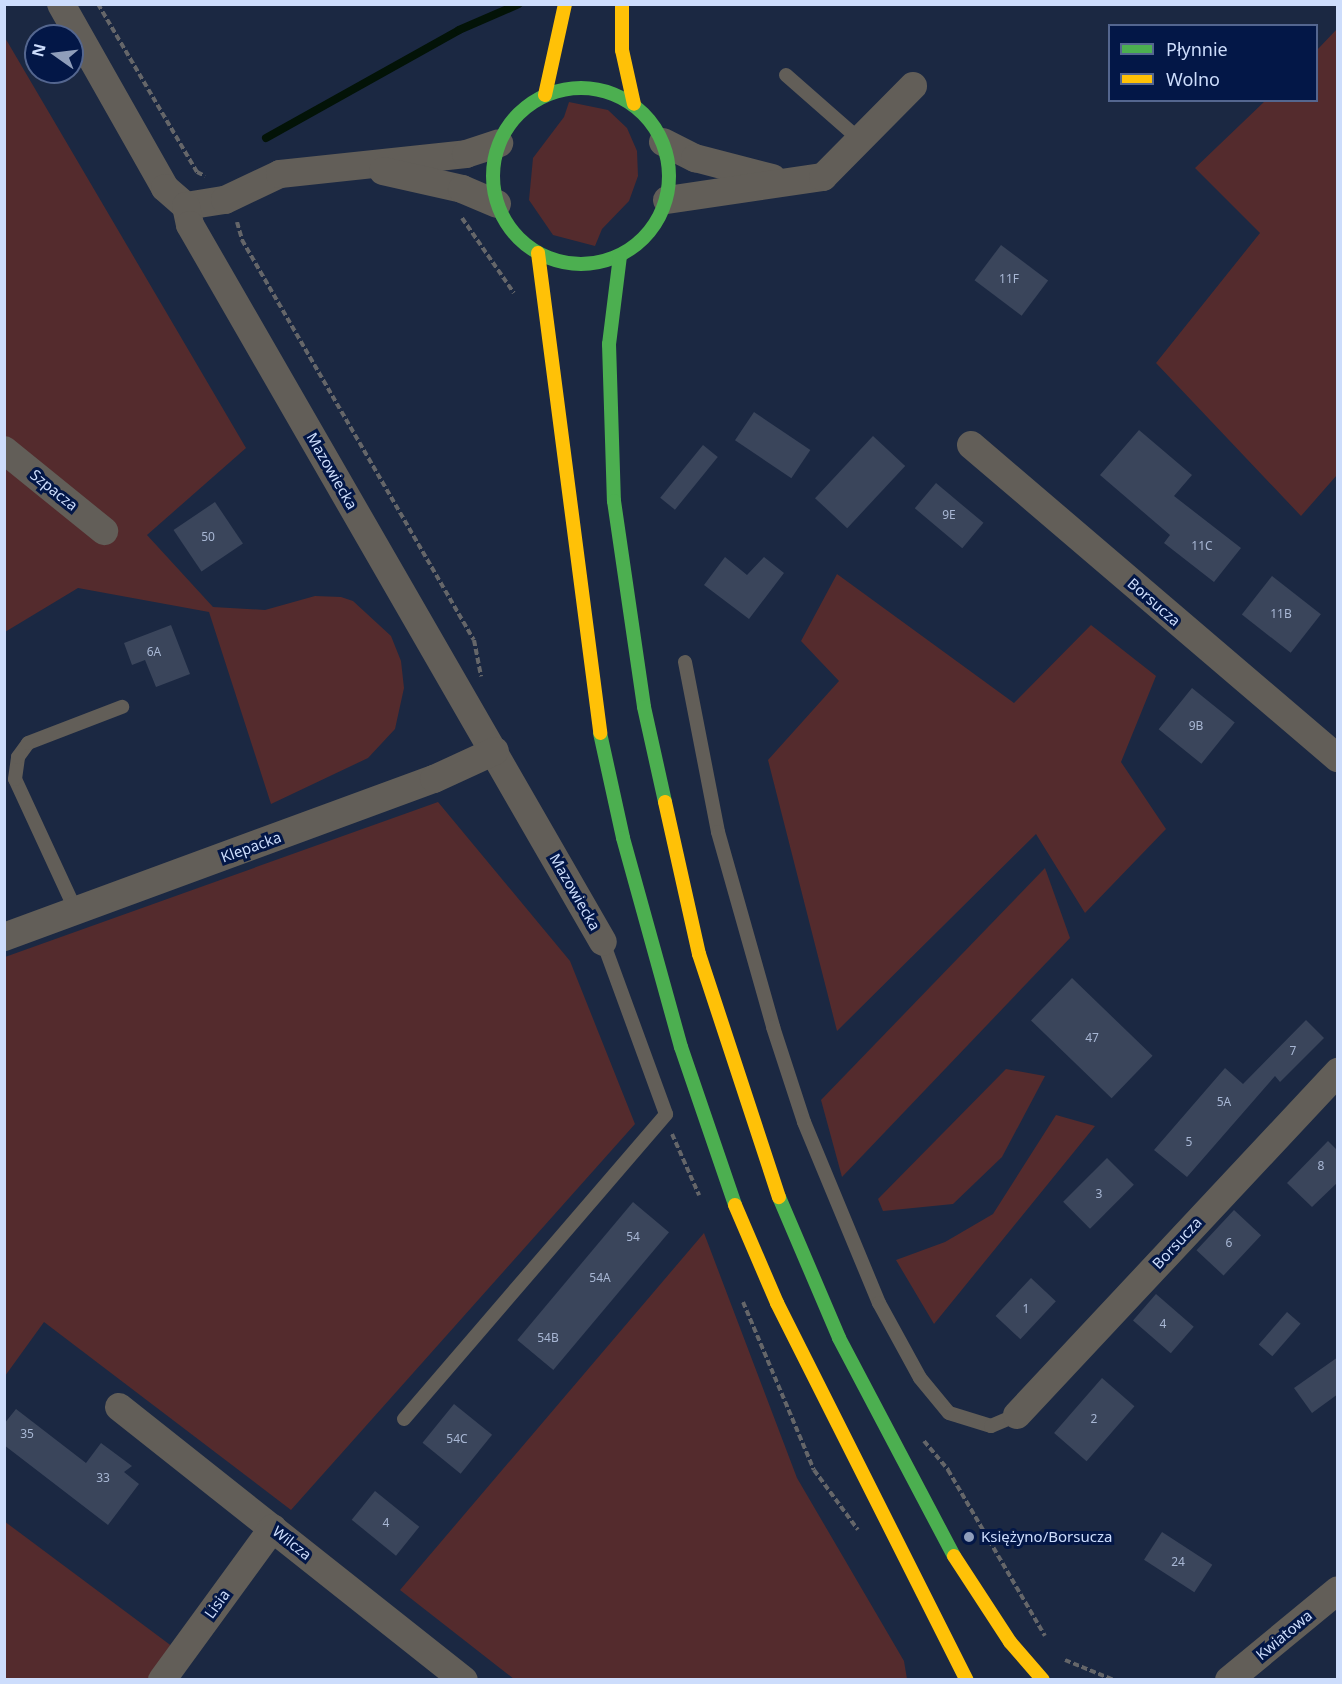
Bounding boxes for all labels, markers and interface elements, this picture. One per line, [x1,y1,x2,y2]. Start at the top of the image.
north arrow [24,24,84,84]
legend [1108,24,1318,102]
text: Płynnie [1166,37,1228,61]
text: N [26,41,51,59]
text: Wolno [1166,67,1220,91]
house number: 11F [999,272,1019,286]
street label: Mazowiecka [303,429,361,513]
street label: Szpacza [27,466,81,514]
house number: 9E [942,508,956,522]
house number: 50 [201,530,215,544]
house number: 11C [1191,539,1213,553]
street label: Borsucza [1124,574,1184,630]
house number: 11B [1270,607,1292,621]
house number: 6A [147,645,161,659]
house number: 9B [1189,719,1203,733]
street label: Klepacka [218,828,284,866]
street label: Mazowiecka [546,850,604,934]
house number: 47 [1085,1031,1099,1045]
house number: 7 [1290,1044,1296,1058]
house number: 5A [1217,1095,1231,1109]
house number: 5 [1186,1135,1192,1149]
house number: 8 [1318,1159,1324,1173]
house number: 3 [1096,1187,1102,1201]
street label: Borsucza [1149,1213,1205,1273]
house number: 54 [626,1230,640,1244]
house number: 6 [1226,1236,1232,1250]
house number: 54A [589,1271,611,1285]
house number: 1 [1023,1302,1029,1316]
house number: 4 [1160,1317,1166,1331]
house number: 54B [537,1331,559,1345]
house number: 2 [1091,1412,1097,1426]
house number: 35 [20,1427,34,1441]
house number: 54C [446,1432,468,1446]
house number: 33 [96,1471,110,1485]
house number: 4 [383,1516,389,1530]
street label: Wilcza [269,1522,315,1564]
place label: Księżyno/Borsucza [981,1528,1112,1546]
marker: Księżyno/Borsucza [962,1530,976,1544]
house number: 24 [1171,1555,1185,1569]
street label: Lisia [201,1586,233,1622]
street label: Kwiatowa [1252,1606,1316,1664]

